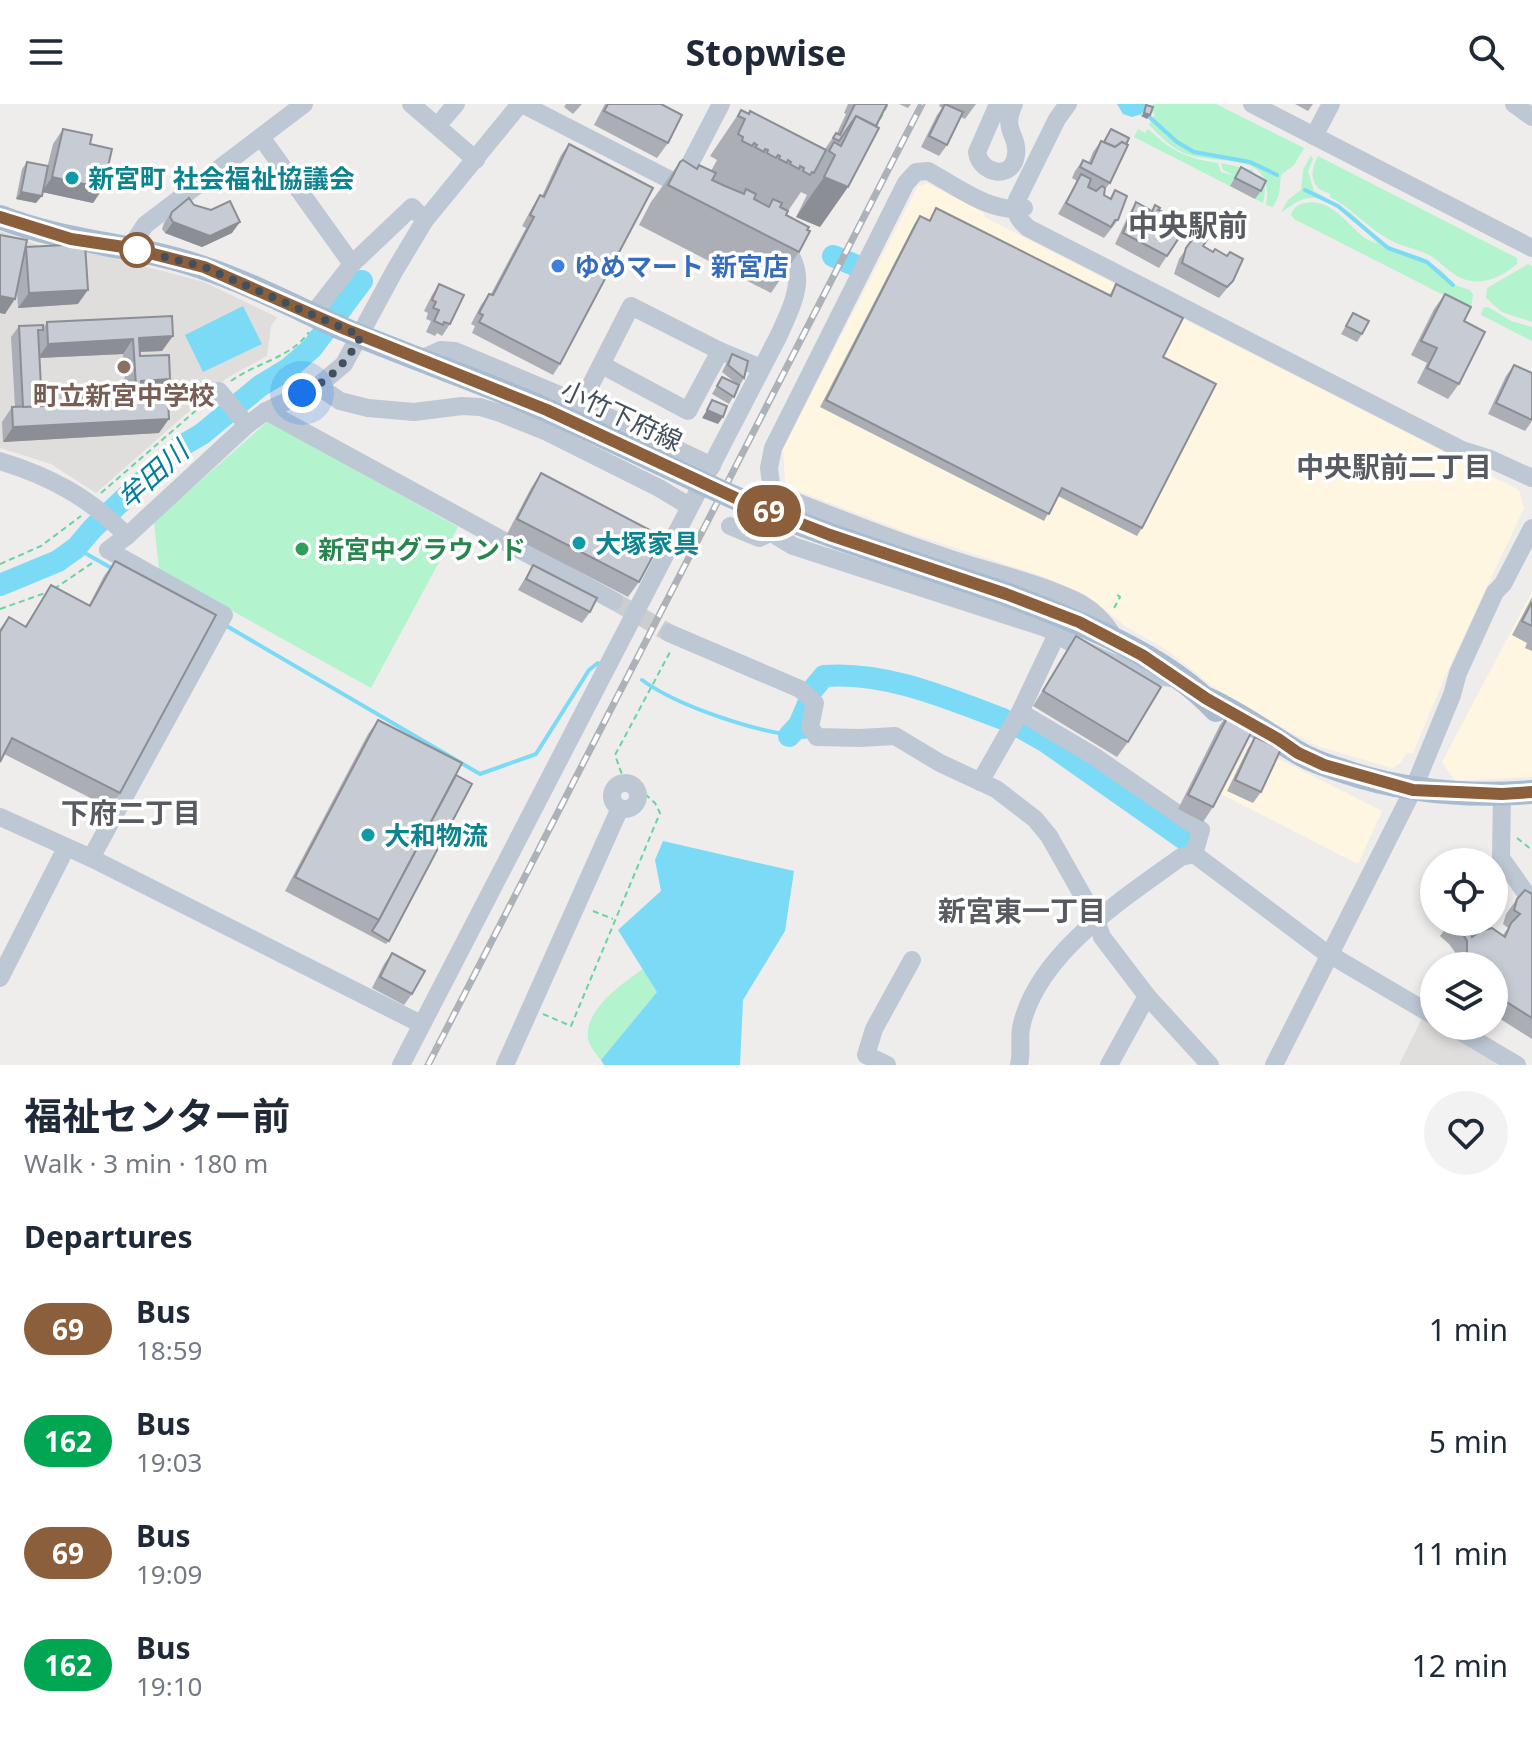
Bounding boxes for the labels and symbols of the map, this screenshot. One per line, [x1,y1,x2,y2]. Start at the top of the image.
place label: 新宮町 社会福祉協議会 [88,160,355,196]
marker: 新宮町 社会福祉協議会 [63,169,81,187]
district label: 中央駅前 [1128,204,1248,245]
unlabelled marker [120,233,154,267]
place label: ゆめマート 新宮店 [574,248,789,284]
marker: ゆめマート 新宮店 [549,257,567,275]
marker: 町立新宮中学校 [115,358,133,376]
street label: 小竹下府線 [555,371,689,459]
your location [282,373,322,413]
place label: 町立新宮中学校 [33,377,215,413]
water label: 牟田川 [108,430,198,516]
district label: 中央駅前二丁目 [1296,447,1492,485]
line badge: 69 [733,485,805,537]
place label: 大塚家具 [595,525,699,561]
place label: 新宮中グラウンド [318,531,526,567]
marker: 大塚家具 [570,534,588,552]
marker: 新宮中グラウンド [293,540,311,558]
district label: 下府二丁目 [61,793,201,831]
place label: 大和物流 [384,817,488,853]
marker: 大和物流 [359,826,377,844]
district label: 新宮東一丁目 [938,891,1106,929]

